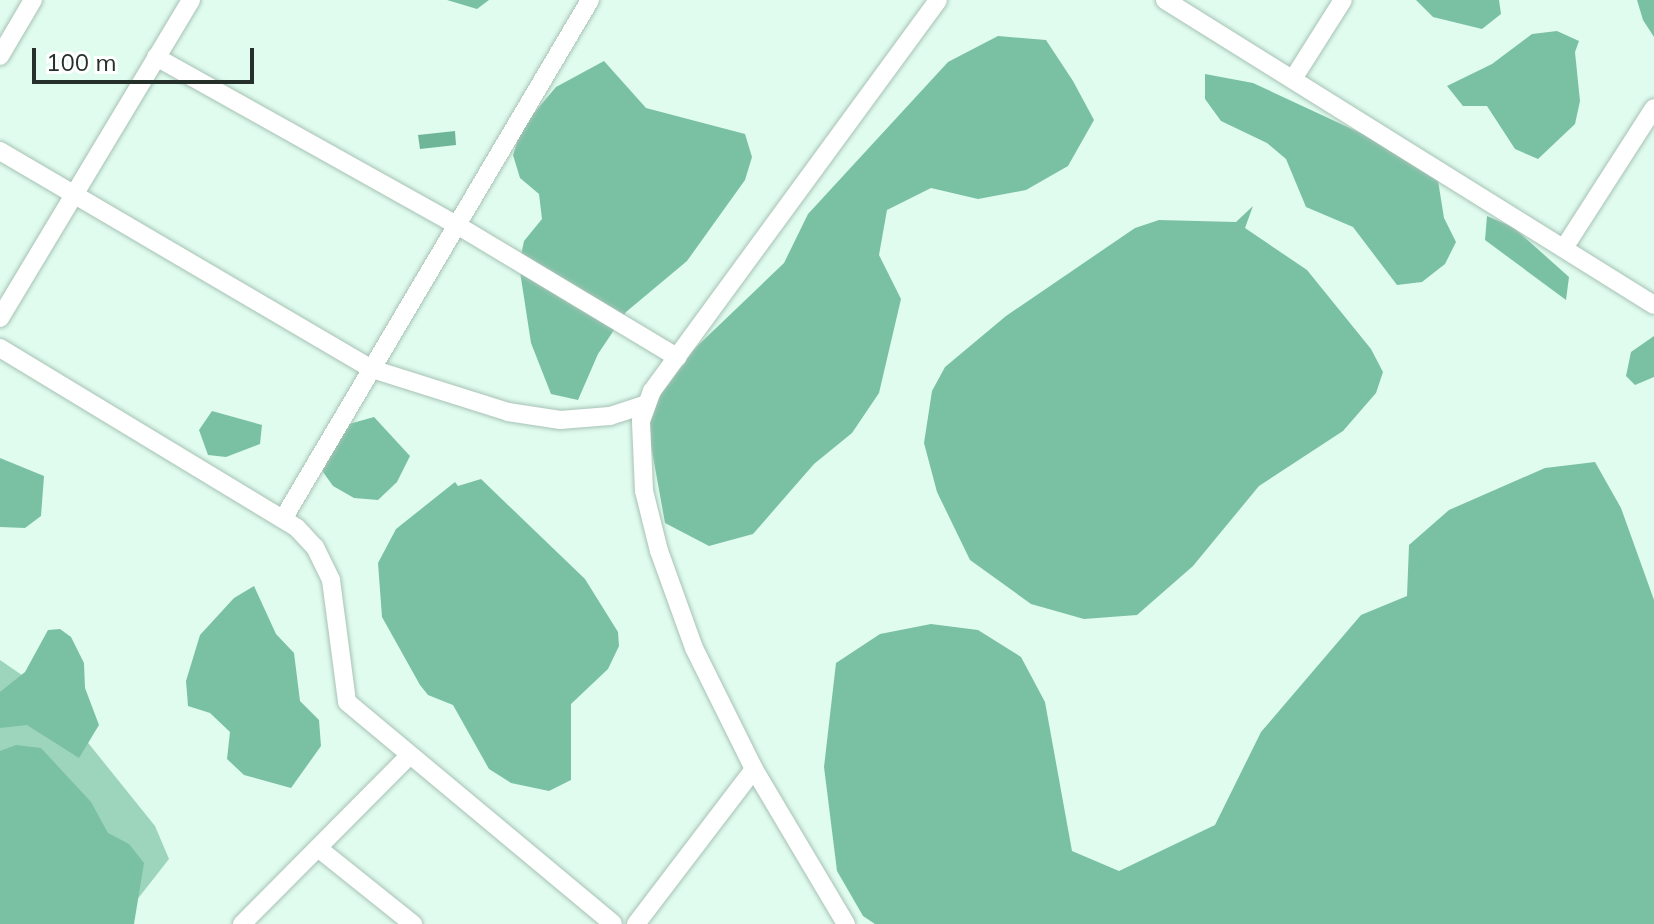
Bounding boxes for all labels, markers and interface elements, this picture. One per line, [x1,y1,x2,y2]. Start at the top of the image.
scale bar [36,32,258,82]
text: 100 m [46,47,117,77]

